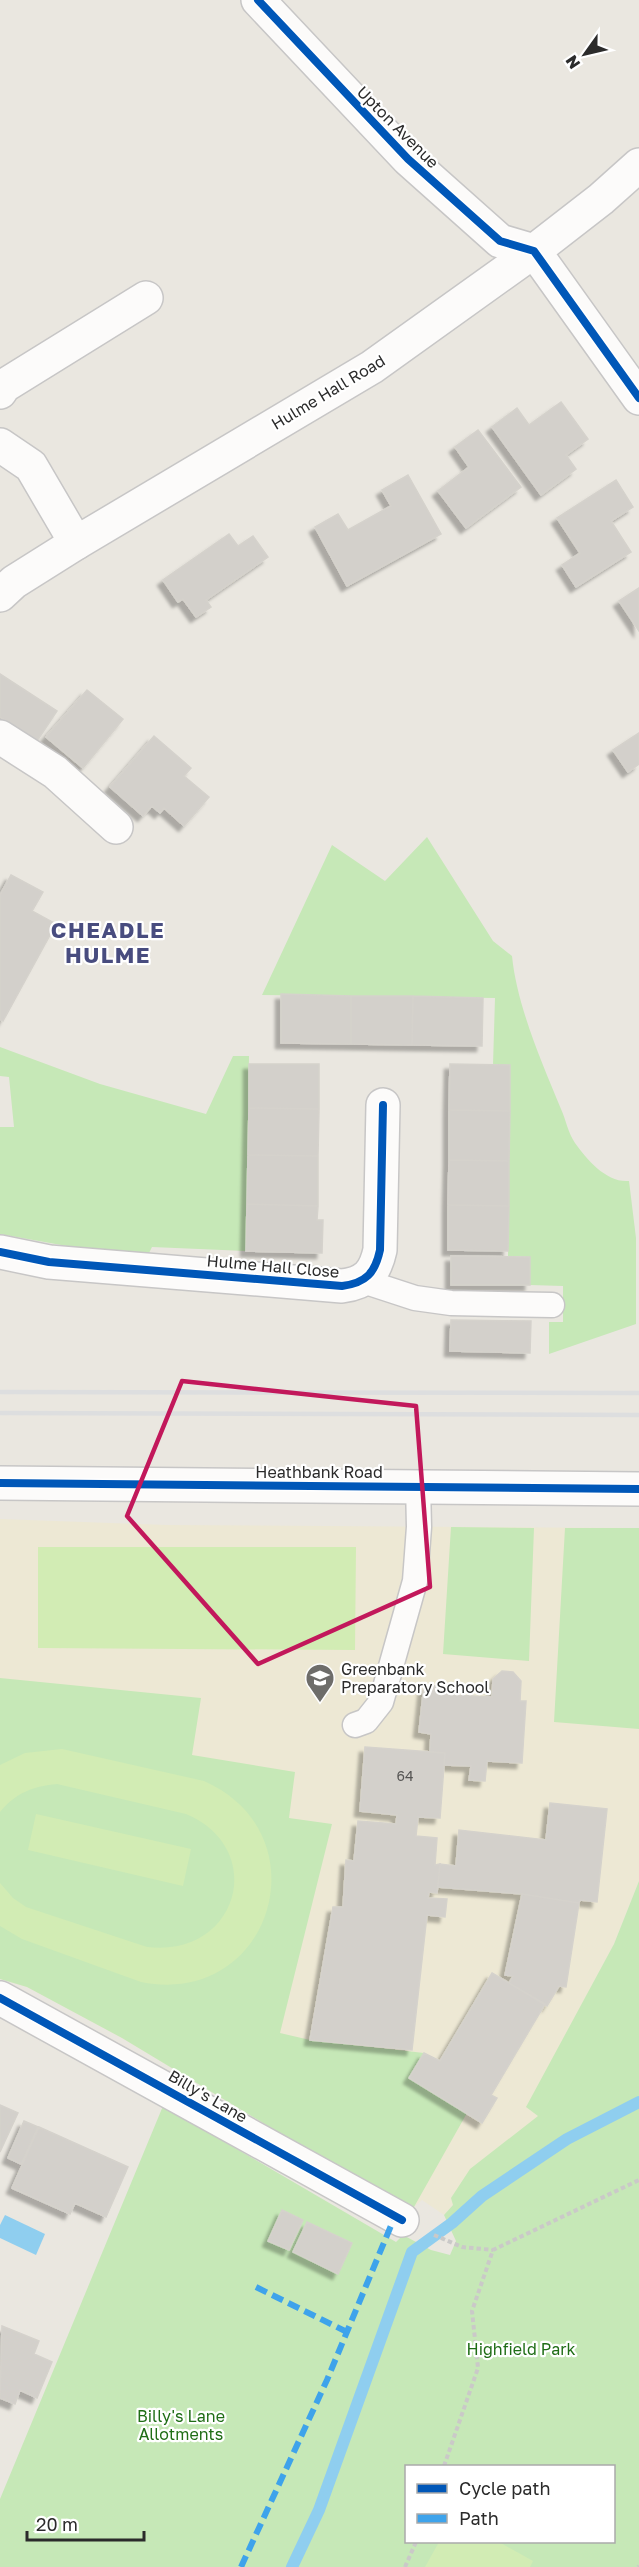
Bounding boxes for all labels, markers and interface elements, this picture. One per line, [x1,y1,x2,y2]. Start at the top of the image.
north arrow [555,24,615,84]
text: N [561,52,584,73]
street label: Upton Avenue [353,82,443,172]
street label: Hulme Hall Road [268,350,388,434]
district label: CHEADLE HULME [51,916,165,968]
street label: Hulme Hall Close [206,1250,340,1282]
street label: Heathbank Road [255,1462,383,1482]
place label: Greenbank Preparatory School [341,1659,489,1697]
school or university icon: Greenbank Preparatory School [304,1662,336,1704]
house number: 64 [396,1767,414,1784]
street label: Billy's Lane [165,2065,251,2127]
park label: Highfield Park [467,2339,575,2359]
park label: Billy's Lane Allotments [137,2406,225,2444]
legend [405,2465,615,2543]
text: Cycle path [459,2477,551,2499]
scale bar [27,2504,144,2542]
text: Path [459,2507,499,2529]
text: 20 m [36,2513,78,2535]

